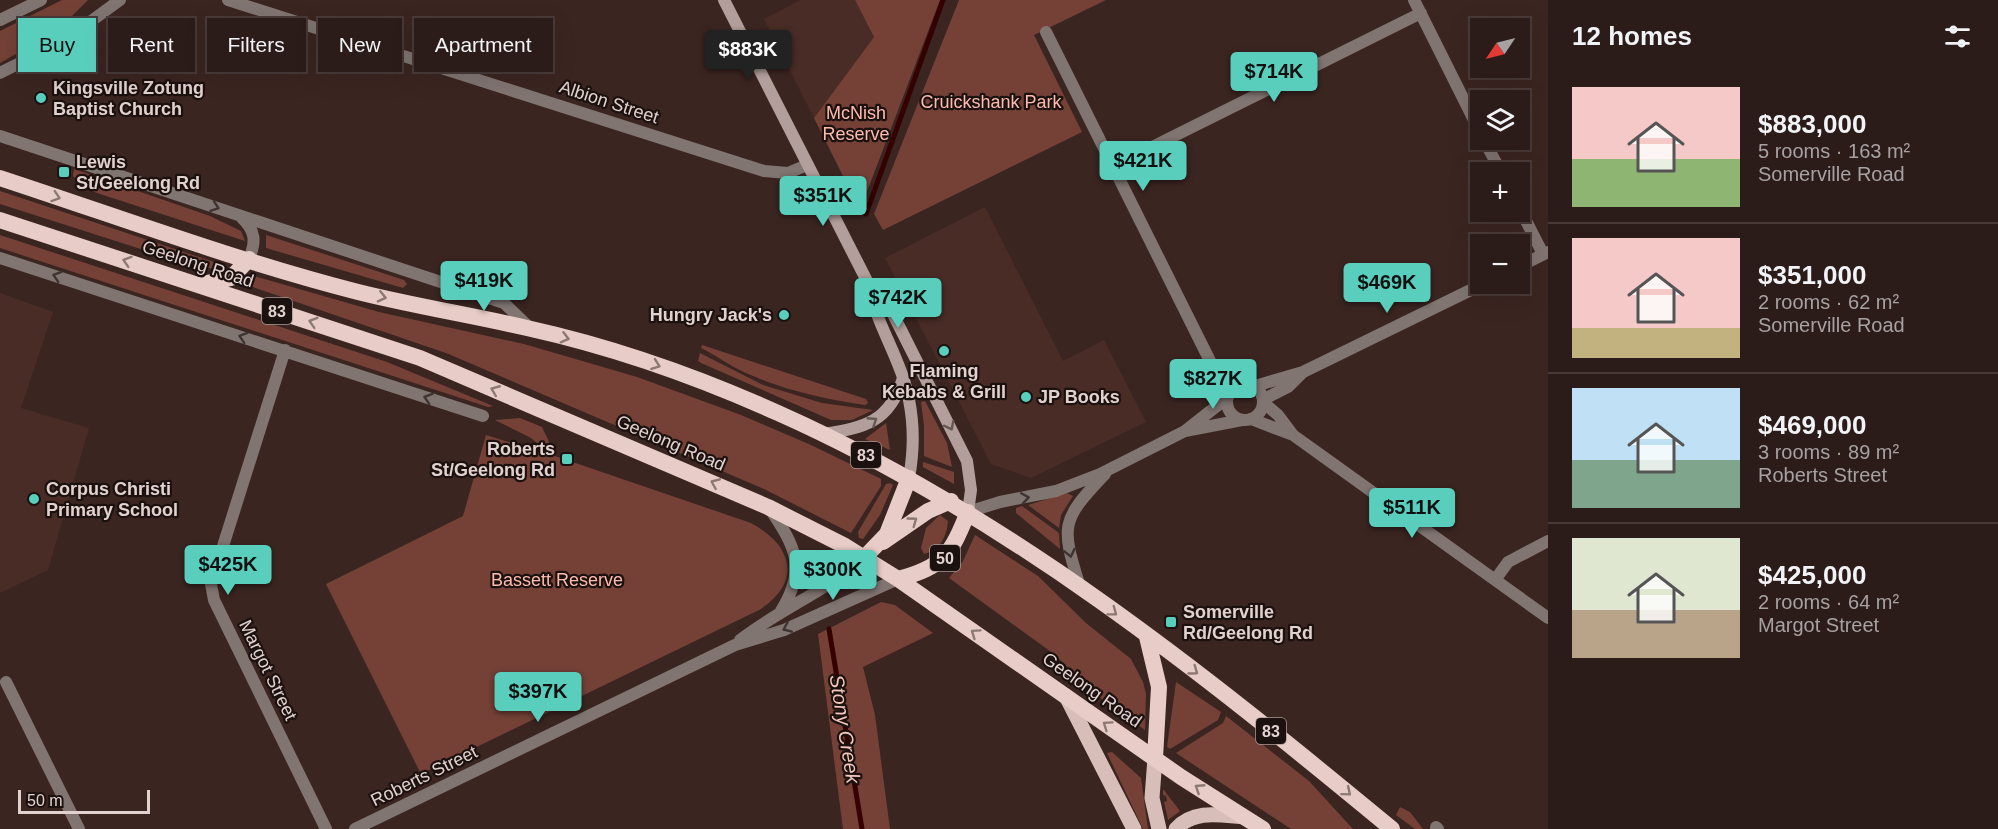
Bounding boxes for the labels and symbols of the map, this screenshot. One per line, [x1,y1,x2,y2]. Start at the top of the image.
north arrow [1470,18,1530,78]
pin: $883K [706,30,790,81]
pin: $714K [1232,52,1316,103]
street label: Albion Street [557,77,661,127]
place label: Kingsville Zotung Baptist Church [53,78,204,119]
marker: Kingsville Zotung Baptist Church [34,91,48,105]
park label: Cruickshank Park [920,92,1063,112]
park label: McNish Reserve [822,103,890,144]
pin: $421K [1101,141,1185,192]
place label: Lewis St/Geelong Rd [76,152,200,193]
marker: Lewis St/Geelong Rd [57,165,71,179]
pin: $351K [781,176,865,227]
one-way arrow [50,189,61,202]
one-way arrow [209,200,220,212]
street label: Geelong Road [140,237,256,291]
one-way arrow [122,256,133,268]
pin: $419K [442,261,526,312]
pin: $469K [1345,263,1429,314]
one-way arrow [52,271,63,284]
pin: $742K [856,278,940,329]
one-way arrow [377,290,387,303]
road number: 83 [262,298,292,324]
place label: Hungry Jack's [650,305,772,325]
marker: Hungry Jack's [777,308,791,322]
one-way arrow [308,317,319,329]
one-way arrow [238,331,249,344]
one-way arrow [560,331,570,344]
marker: Flaming Kebabs & Grill [937,344,951,358]
one-way arrow [650,357,660,370]
pin: $827K [1171,359,1255,410]
place label: Flaming Kebabs & Grill [882,361,1006,402]
one-way arrow [491,385,502,397]
place label: JP Books [1038,387,1120,407]
marker: JP Books [1019,390,1033,404]
one-way arrow [423,393,434,405]
street label: Geelong Road [614,411,728,475]
one-way arrow [867,417,878,428]
one-way arrow [942,420,954,431]
place label: Roberts St/Geelong Rd [431,439,555,480]
road number: 83 [851,442,881,468]
marker: Roberts St/Geelong Rd [560,452,574,466]
one-way arrow [710,478,721,490]
place label: Corpus Christi Primary School [46,479,178,520]
pin: $511K [1370,488,1454,539]
marker: Corpus Christi Primary School [27,492,41,506]
one-way arrow [1020,492,1029,504]
one-way arrow [907,517,918,528]
pin: $425K [186,545,270,596]
road number: 50 [930,545,960,571]
one-way arrow [1063,548,1076,558]
pin: $300K [791,550,875,601]
park label: Bassett Reserve [491,570,623,590]
place label: Somerville Rd/Geelong Rd [1183,602,1313,643]
one-way arrow [1107,605,1118,616]
marker: Somerville Rd/Geelong Rd [1164,615,1178,629]
street label: Margot Street [235,617,301,723]
one-way arrow [783,621,794,633]
one-way arrow [971,629,982,640]
street label: Geelong Road [1039,649,1145,731]
one-way arrow [1187,664,1198,675]
pin: $397K [496,672,580,723]
water label: Stony Creek [826,673,865,786]
road number: 83 [1256,718,1286,744]
one-way arrow [1102,721,1113,732]
street label: Roberts Street [367,742,481,810]
one-way arrow [1195,784,1206,795]
one-way arrow [1340,785,1351,796]
scale bar [18,787,150,814]

